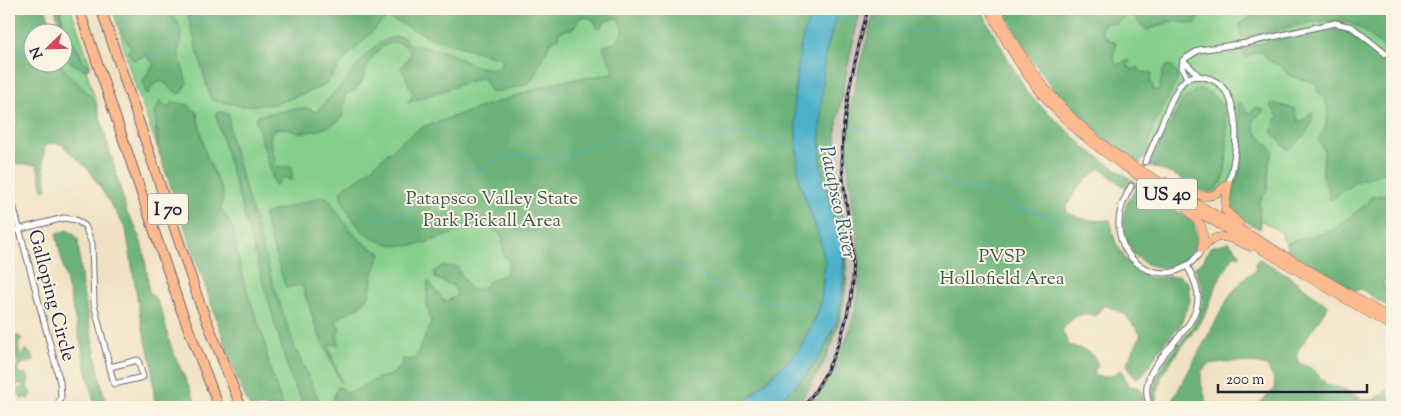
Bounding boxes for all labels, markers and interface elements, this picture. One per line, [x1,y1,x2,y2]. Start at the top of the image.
north arrow [22,22,72,72]
text: N [26,43,49,61]
water label: Patapsco River [810,143,863,262]
road number: US 40 [1137,178,1197,210]
park label: Patapsco Valley State Park Pickall Area [406,186,578,235]
road number: I 70 [148,193,188,224]
street label: Galloping Circle [20,227,81,365]
park label: PVSP Hollofield Area [940,244,1065,293]
scale bar [1218,361,1367,393]
text: 200 m [1226,370,1265,391]

